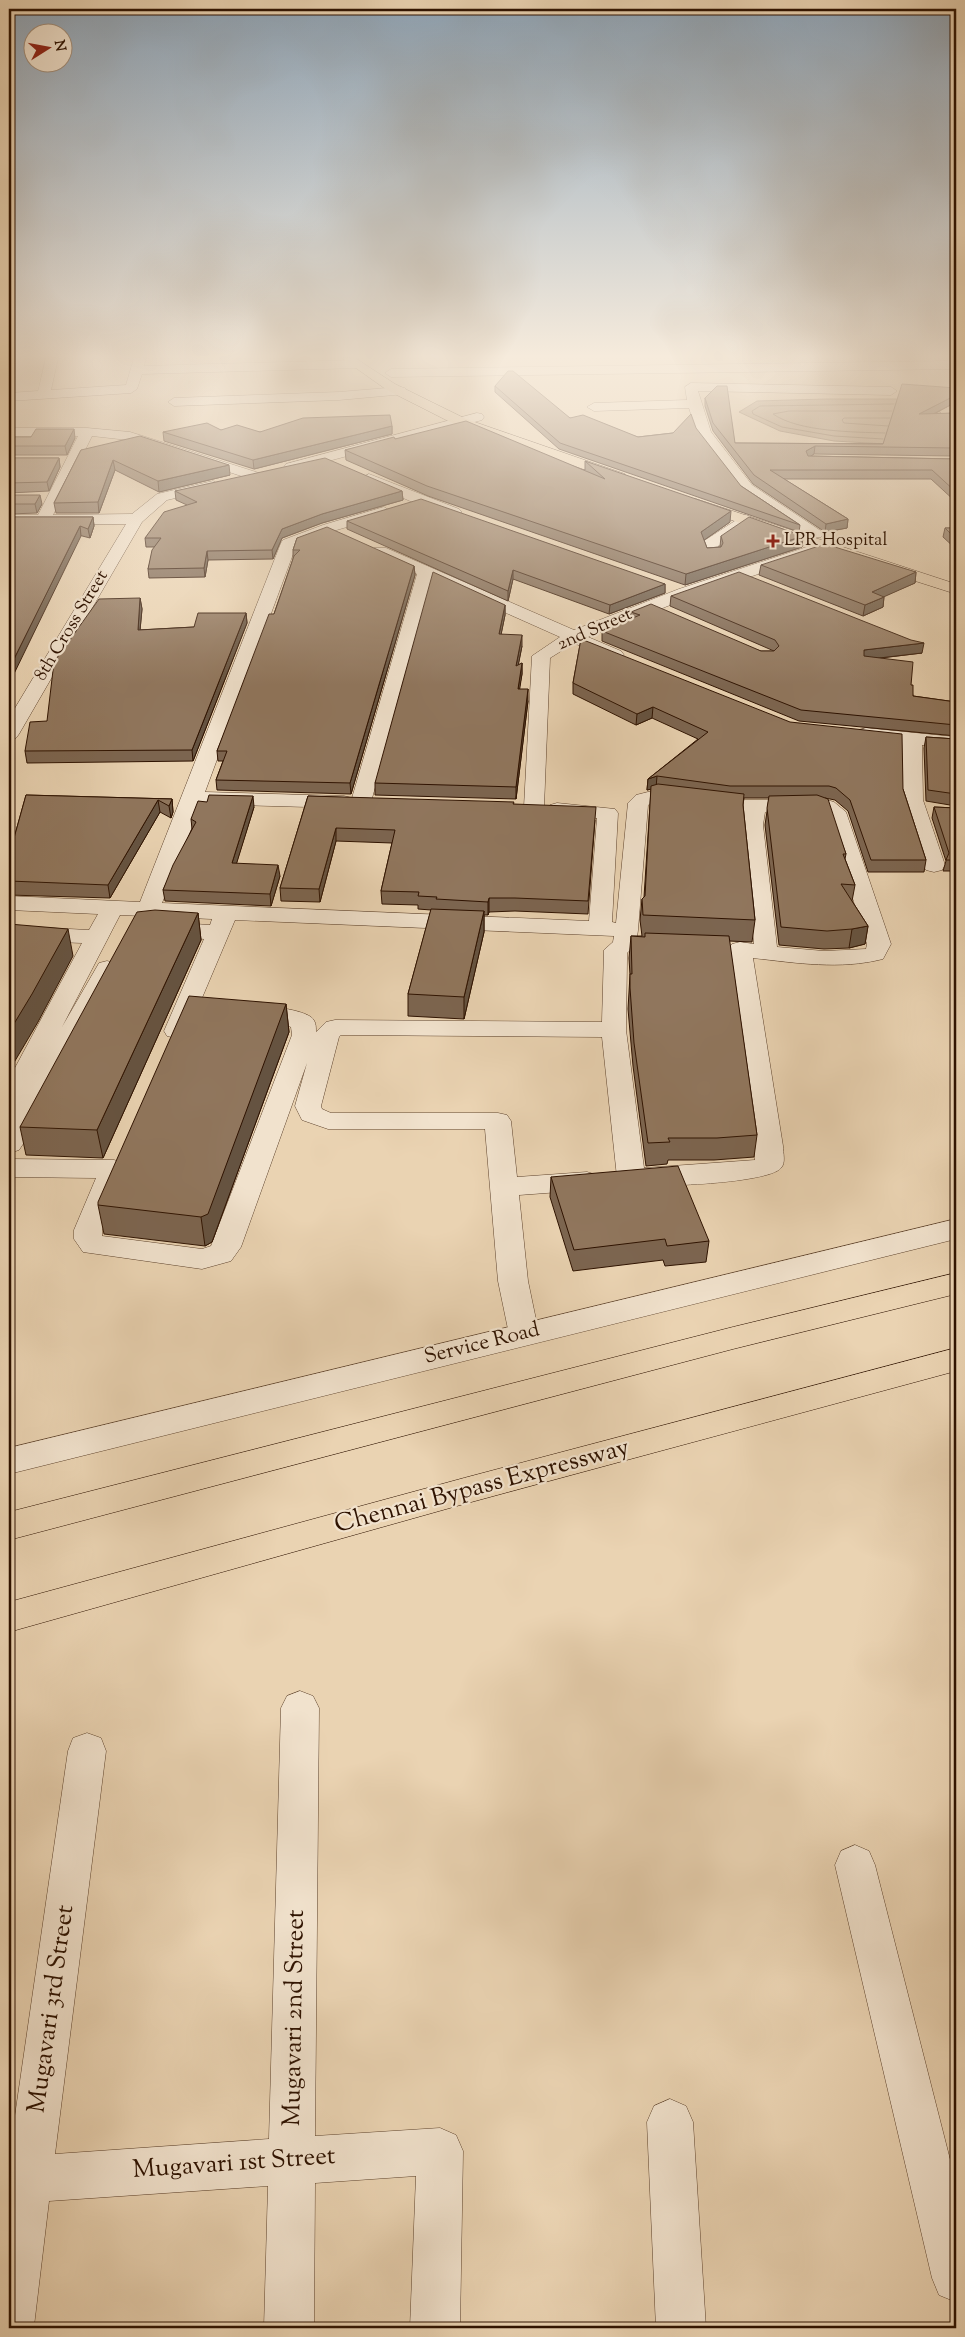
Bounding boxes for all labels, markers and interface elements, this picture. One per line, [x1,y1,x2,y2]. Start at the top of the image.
north arrow [22,22,72,72]
text: N [48,39,70,53]
place label: LPR Hospital [784,528,887,554]
marker: LPR Hospital [766,534,780,548]
street label: 8th Cross Street [29,566,115,686]
street label: 2nd Street [553,602,637,658]
street label: Service Road [421,1315,543,1373]
street label: Chennai Bypass Expressway [331,1430,633,1544]
street label: Mugavari 3rd Street [20,1902,84,2115]
street label: Mugavari 2nd Street [275,1909,315,2127]
street label: Mugavari 1st Street [131,2139,337,2189]

